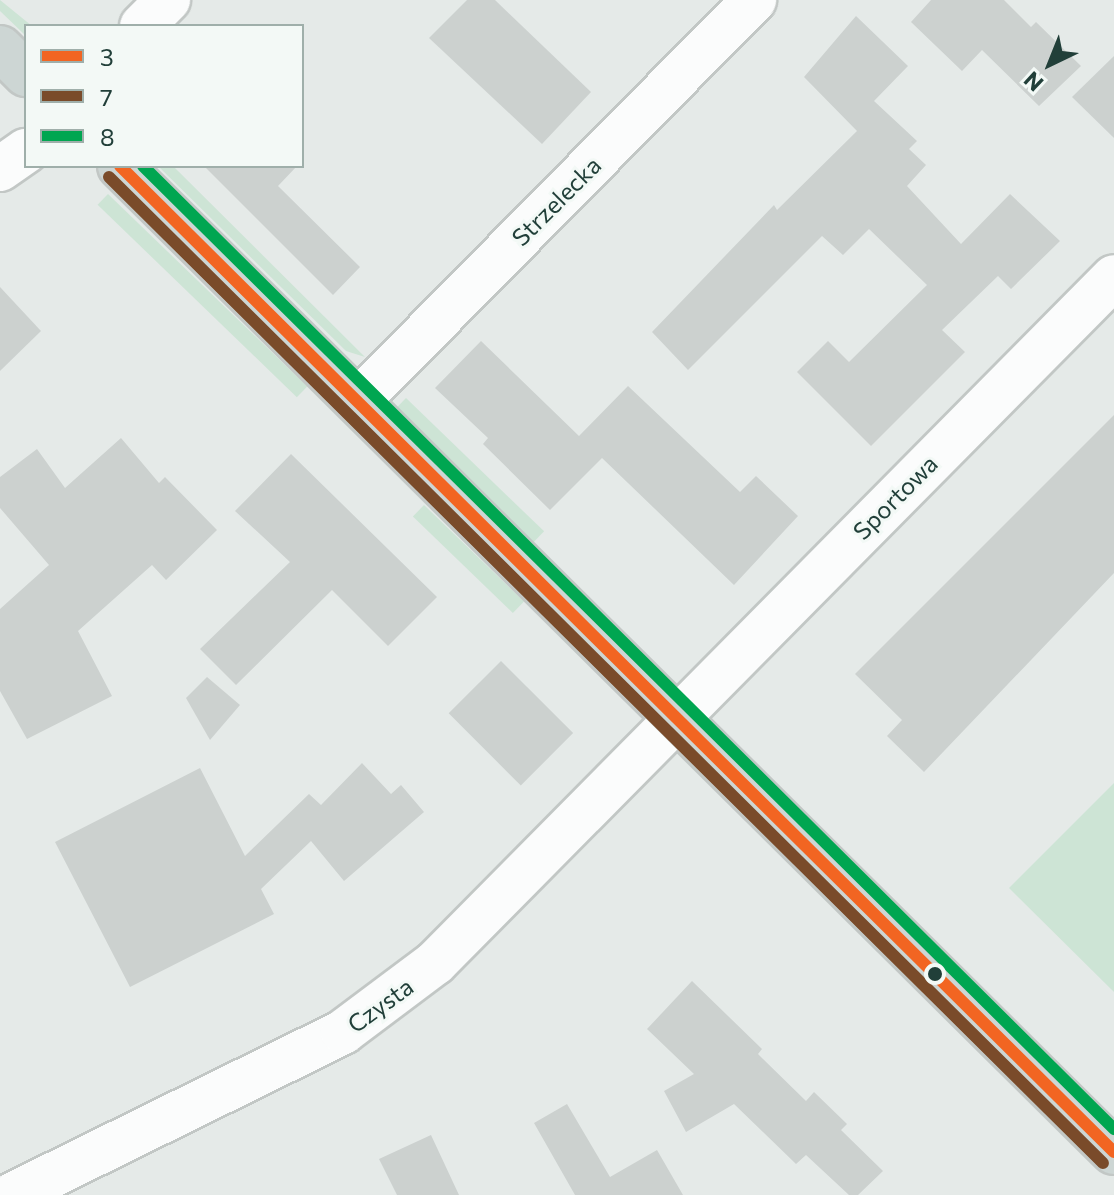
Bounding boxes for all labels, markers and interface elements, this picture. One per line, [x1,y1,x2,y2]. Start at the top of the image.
legend [24,24,304,168]
north arrow [1010,24,1090,104]
text: 3 [100,42,114,71]
text: N [1018,66,1049,97]
text: 7 [100,82,113,111]
text: 8 [100,122,115,151]
street label: Strzelecka [506,151,606,251]
street label: Sportowa [847,449,943,545]
unlabelled marker [927,966,943,982]
street label: Czysta [342,972,418,1038]

